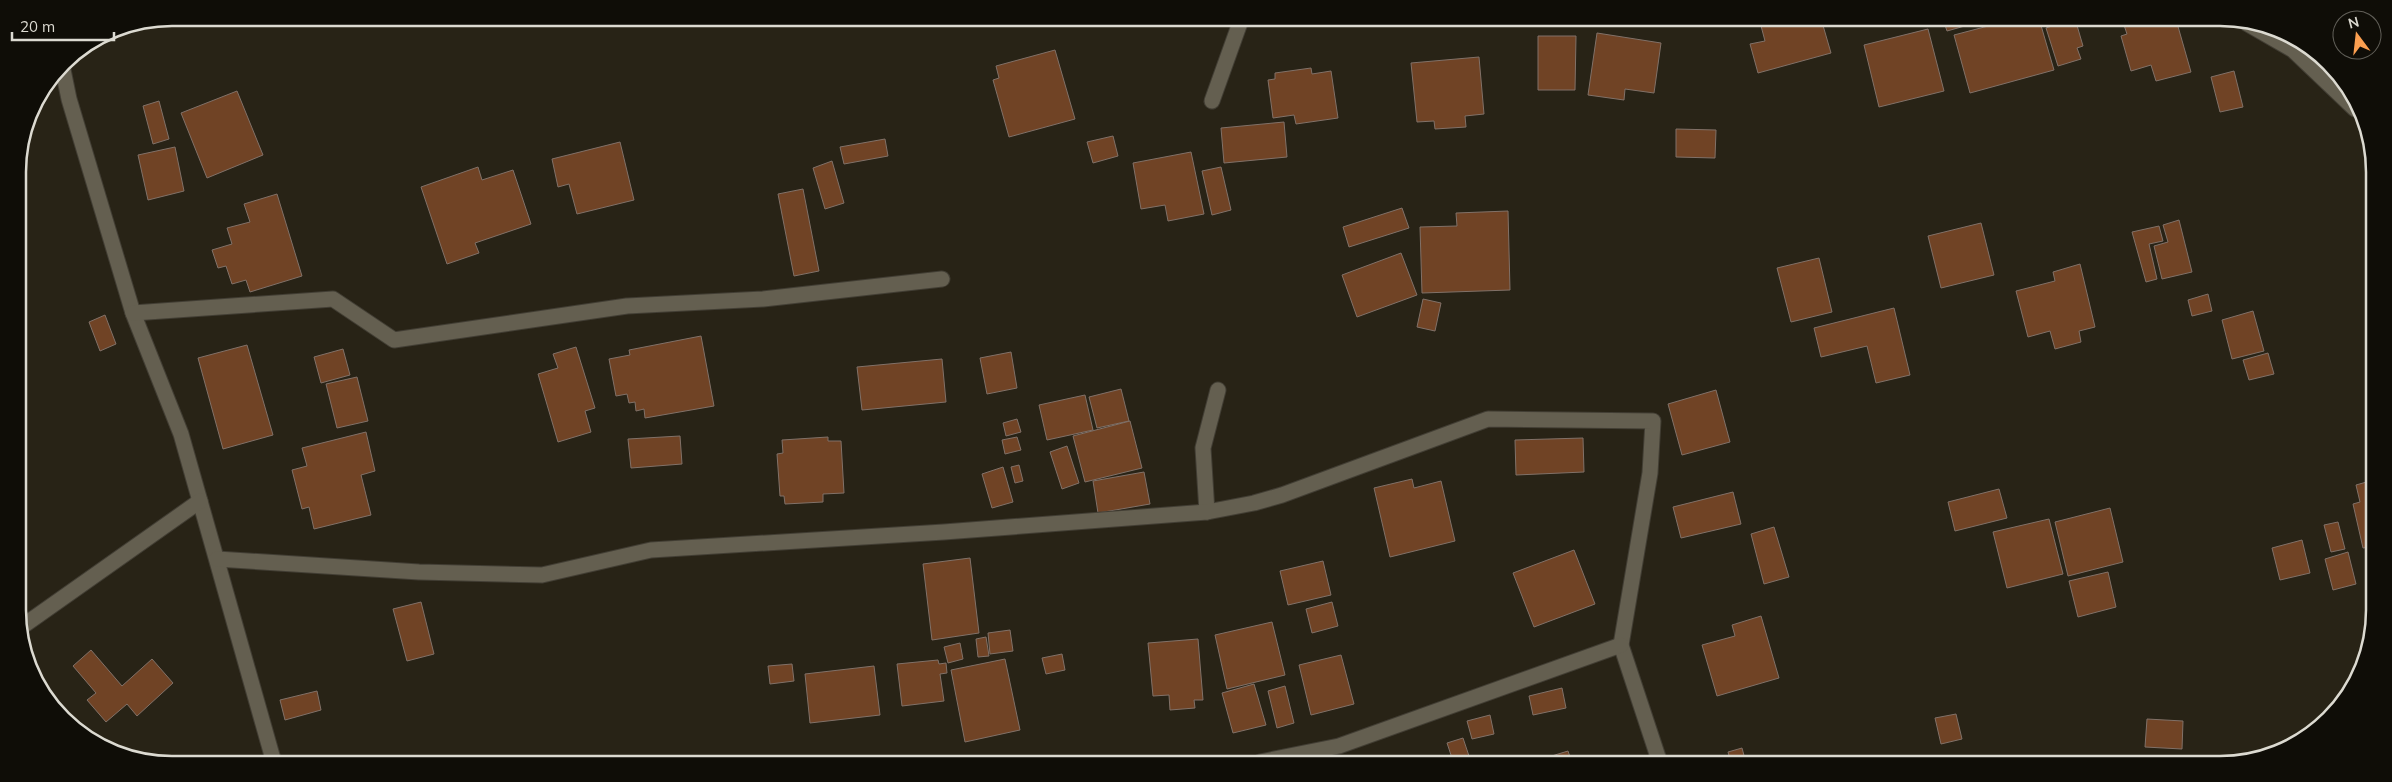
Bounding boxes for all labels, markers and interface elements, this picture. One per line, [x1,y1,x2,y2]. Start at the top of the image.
scale bar [12,10,115,42]
north arrow [2332,10,2382,60]
text: N [2346,12,2361,33]
text: 20 m [20,17,55,36]

